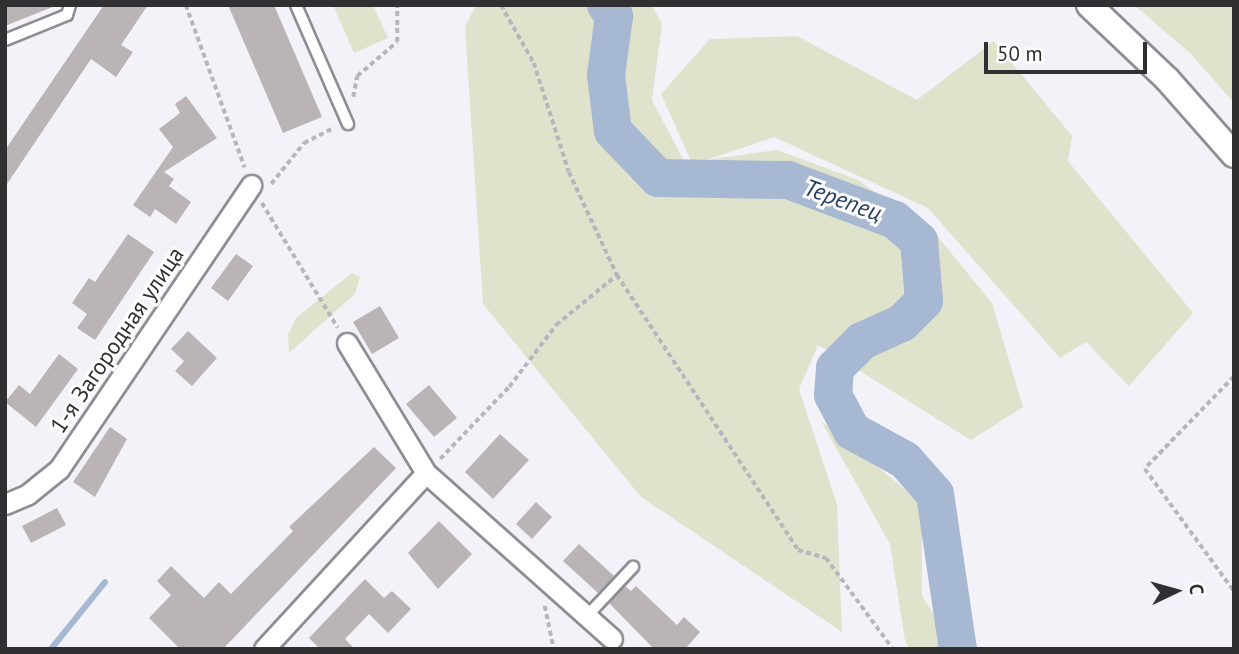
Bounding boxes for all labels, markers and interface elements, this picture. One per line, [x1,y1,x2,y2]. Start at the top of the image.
scale bar [987,28,1150,72]
text: 50 m [997,40,1043,67]
water label: Терепец [800,173,886,227]
street label: 1-я Загородная улица [44,242,190,438]
north arrow [1141,556,1211,626]
text: С [1185,583,1209,596]

